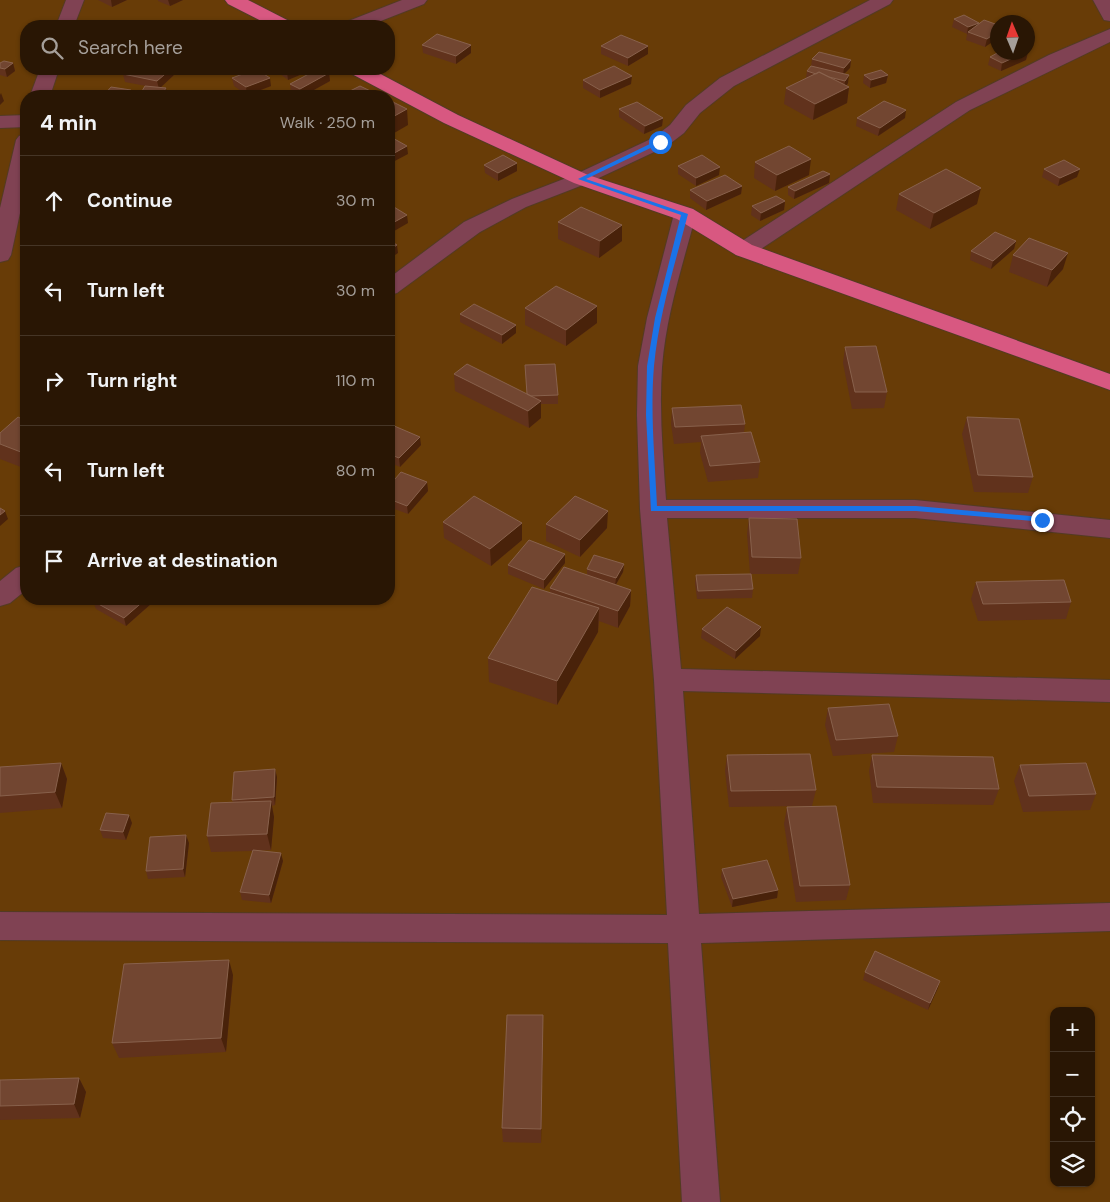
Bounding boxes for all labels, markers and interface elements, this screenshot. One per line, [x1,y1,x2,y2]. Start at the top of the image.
north arrow [990,15,1035,60]
search box [20,20,395,75]
icon: search [38,34,66,62]
text: Search here [78,35,183,60]
text: 4 min [40,109,97,137]
text: Walk · 250 m [280,112,375,133]
route start [649,131,672,154]
icon: ahead [40,187,68,215]
text: Continue [87,188,173,213]
text: 30 m [336,190,375,211]
icon: left [40,277,68,305]
text: Turn left [87,278,165,303]
text: 30 m [336,280,375,301]
icon: right [40,367,68,395]
text: Turn right [87,368,177,393]
text: 110 m [336,370,375,391]
icon: left [40,457,68,485]
text: Turn left [87,458,165,483]
text: 80 m [336,460,375,481]
route end [1031,509,1054,532]
icon: arrive [40,547,68,575]
text: Arrive at destination [87,548,278,573]
map controls [1050,1007,1095,1187]
button: + [1050,1007,1095,1052]
button: − [1050,1052,1095,1097]
button: locate [1050,1097,1095,1142]
button: layers [1050,1142,1095,1187]

